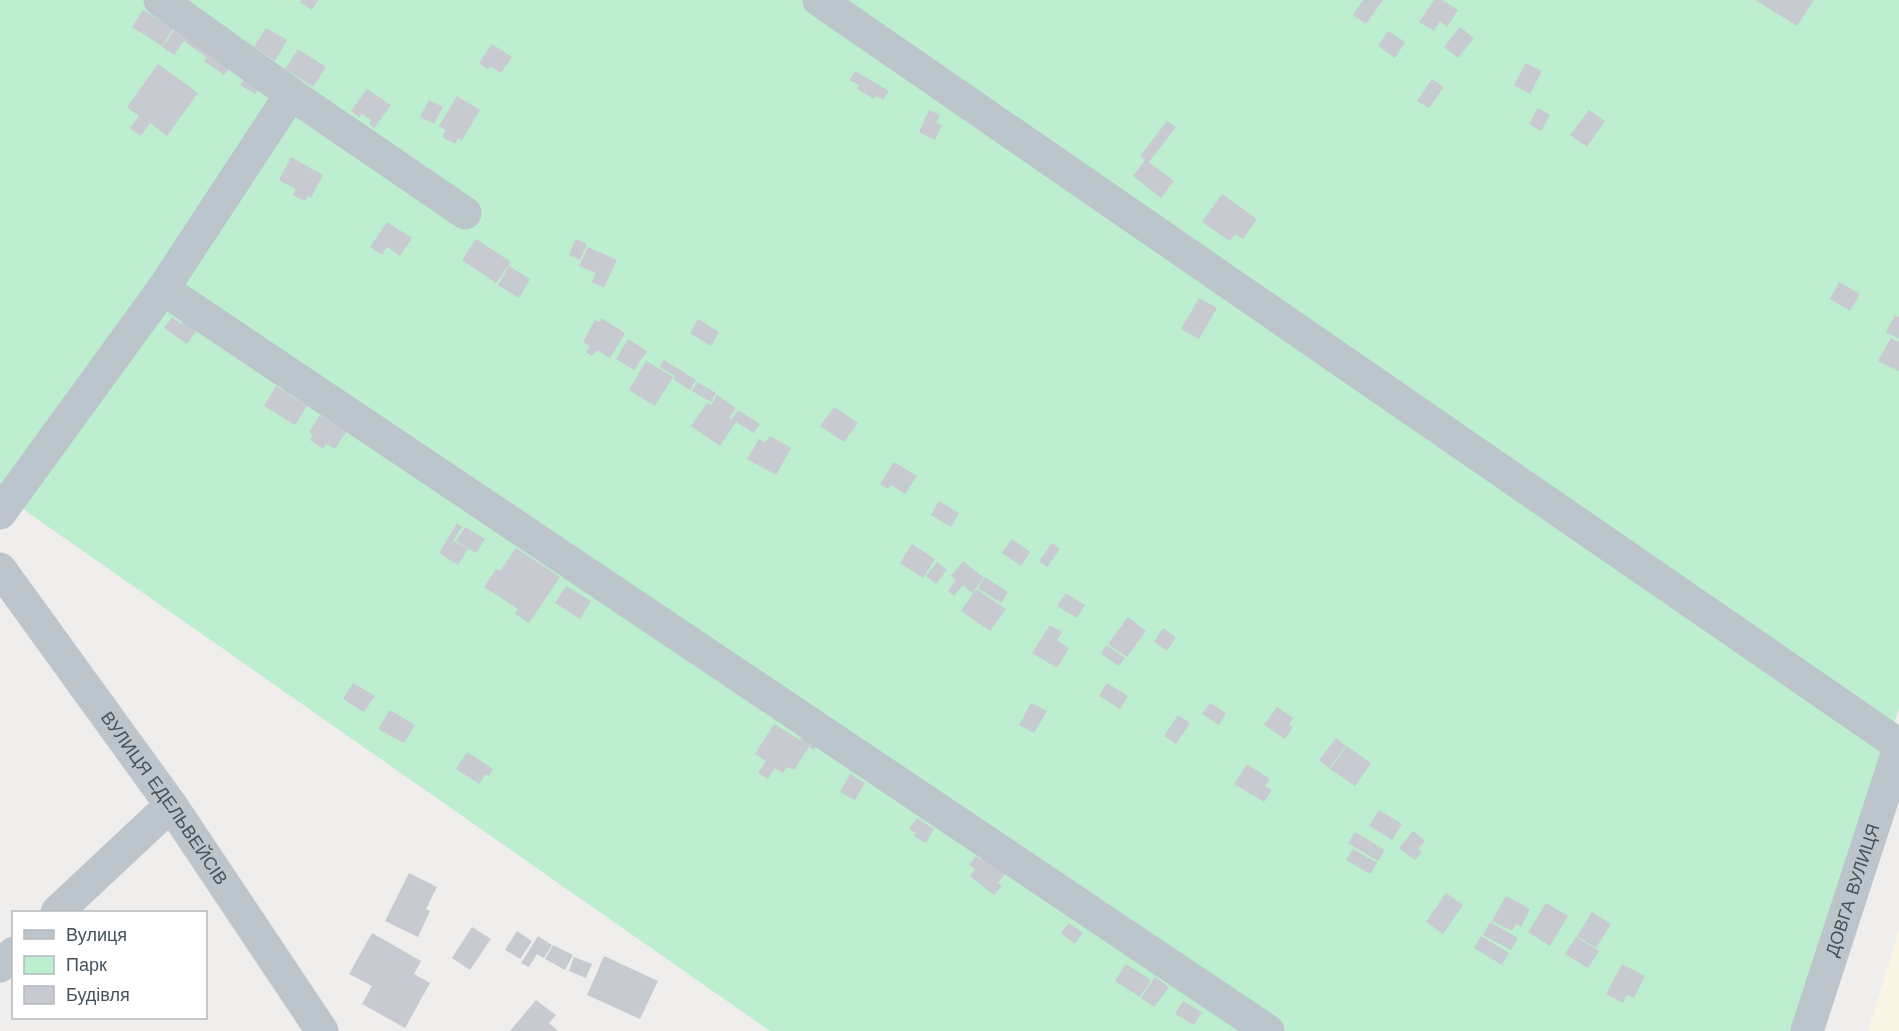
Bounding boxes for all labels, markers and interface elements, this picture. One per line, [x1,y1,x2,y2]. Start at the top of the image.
street label: ВУЛИЦЯ ЕДЕЛЬВЕЙСІВ [97,707,232,888]
street label: ДОВГА ВУЛИЦЯ [1821,821,1884,959]
legend [12,911,207,1019]
text: Вулиця [66,924,127,945]
text: Парк [66,954,107,975]
text: Будівля [66,984,130,1005]

